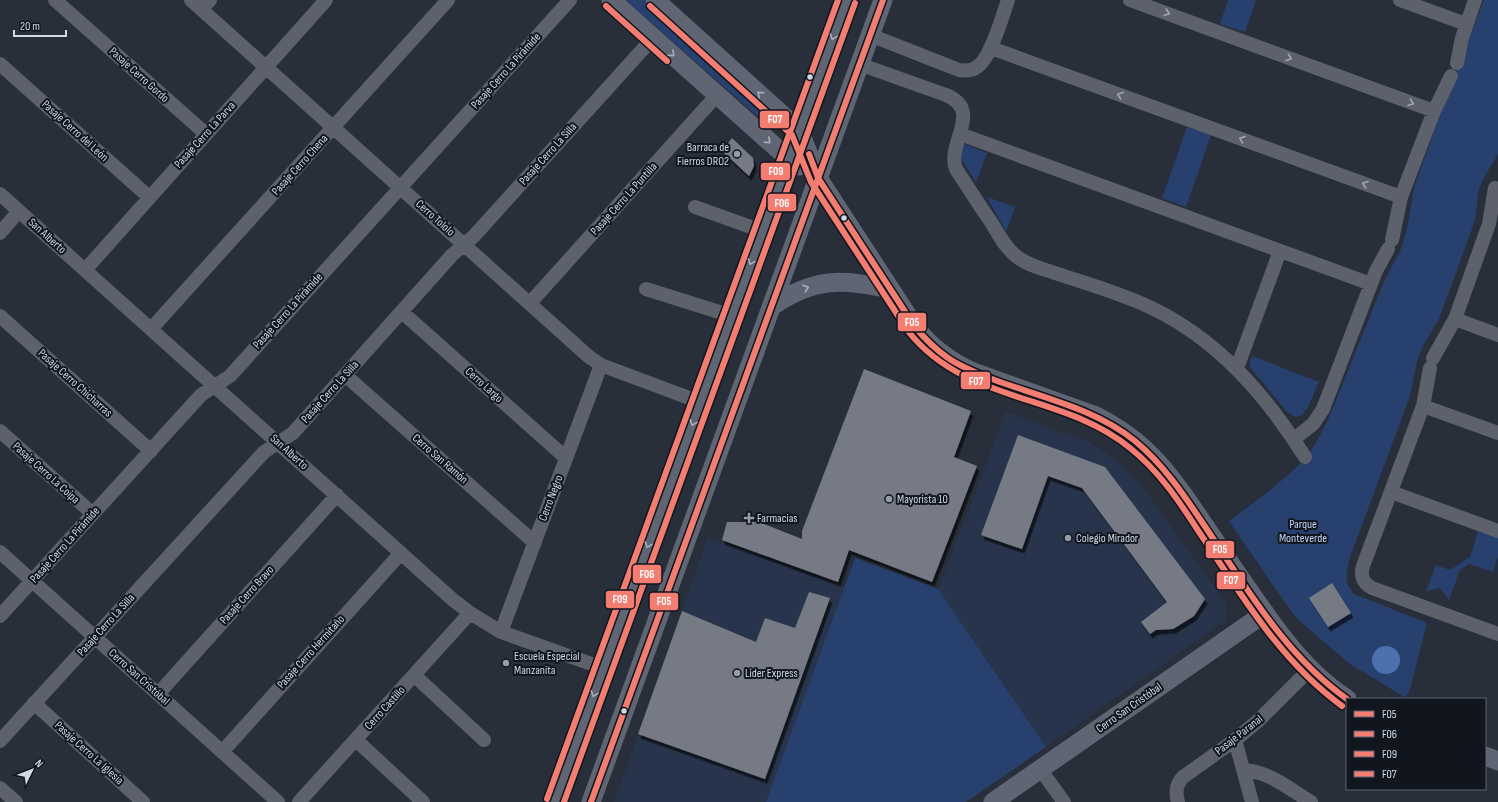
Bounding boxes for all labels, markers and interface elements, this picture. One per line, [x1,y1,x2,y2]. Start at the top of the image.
one-way arrow [1163,9,1170,17]
scale bar [14,12,66,38]
text: 20 m [20,19,40,34]
street label: Pasaje Cerro La Pirámide [468,30,544,112]
one-way arrow [830,33,838,40]
street label: Pasaje Cerro Gordo [106,44,172,106]
one-way arrow [667,49,674,56]
one-way arrow [1286,54,1293,62]
unlabelled marker [805,72,815,82]
one-way arrow [1117,91,1124,99]
one-way arrow [757,92,765,99]
street label: Pasaje Cerro del León [39,97,111,165]
street label: Pasaje Cerro La Parva [171,98,239,171]
one-way arrow [1408,98,1415,106]
line badge: F07 [759,110,790,129]
text: F07 [768,113,782,126]
street label: Pasaje Cerro La Silla [516,119,580,188]
street label: Pasaje Cerro Chena [269,131,332,199]
one-way arrow [763,136,771,144]
one-way arrow [1239,136,1246,144]
place label: Barraca de Fierros DRO2 [677,140,729,169]
marker: Barraca de Fierros DRO2 [732,149,742,159]
street label: Pasaje Cerro La Puntilla [587,159,661,238]
line badge: F09 [760,162,791,181]
text: F09 [769,165,783,178]
one-way arrow [1361,180,1368,189]
line badge: F06 [767,193,797,212]
street label: Cerro Tololo [412,196,458,240]
text: F06 [775,197,789,210]
unlabelled marker [839,213,849,223]
street label: San Alberto [25,215,69,257]
one-way arrow [748,258,756,265]
street label: Pasaje Cerro La Pirámide [250,270,326,352]
one-way arrow [802,284,809,292]
line badge: F05 [897,312,927,332]
text: F05 [905,316,919,329]
street label: Pasaje Cerro Chicharras [35,346,115,420]
street label: Pasaje Cerro La Silla [298,357,362,426]
street label: Cerro Largo [462,364,506,406]
line badge: F07 [960,371,991,390]
text: F07 [969,375,983,388]
one-way arrow [689,420,697,427]
street label: San Alberto [267,431,311,473]
street label: Cerro San Ramón [409,431,471,487]
street label: Pasaje Cerro La Coipa [9,439,83,507]
street label: Cerro Negro [535,473,567,523]
place label: Mayorista 10 [897,492,948,507]
marker: Mayorista 10 [884,494,894,504]
street label: Pasaje Cerro La Pirámide [27,504,103,586]
place label: Farmacias [757,511,798,526]
marker: Farmacias [744,513,754,523]
park label: Parque Monteverde [1279,517,1327,546]
place label: Colegio Mirador [1076,531,1139,546]
marker: Colegio Mirador [1063,533,1073,543]
line badge: F05 [1205,540,1235,559]
one-way arrow [644,542,653,549]
text: F05 [1213,543,1227,556]
street label: Pasaje Cerro Bravo [217,562,277,628]
line badge: F06 [632,564,662,584]
text: F06 [640,568,654,581]
line badge: F07 [1216,571,1246,590]
text: F07 [1224,574,1238,587]
street label: Pasaje Cerro La Silla [74,590,138,659]
line badge: F09 [605,590,635,609]
line badge: F05 [649,592,679,611]
text: F09 [613,593,627,606]
text: F05 [657,595,671,608]
street label: Pasaje Cerro Hermitaño [274,612,348,692]
street label: Cerro San Cristóbal [105,646,173,708]
place label: Escuela Especial Manzanita [514,649,580,678]
marker: Escuela Especial Manzanita [501,658,511,668]
place label: Lider Express [745,666,798,681]
marker: Lider Express [732,668,742,678]
street label: Cerro San Cristóbal [1093,680,1165,736]
street label: Cerro Castillo [361,683,409,733]
one-way arrow [590,690,599,697]
legend [1346,698,1486,790]
unlabelled marker [619,706,629,716]
text: F05 [1382,707,1397,722]
street label: Pasaje Paranal [1212,712,1266,758]
street label: Pasaje Cerro La Iglesia [51,718,127,788]
text: F06 [1382,727,1397,742]
text: F09 [1382,747,1397,762]
north arrow [12,750,52,790]
text: N [32,757,46,770]
text: F07 [1382,767,1397,782]

